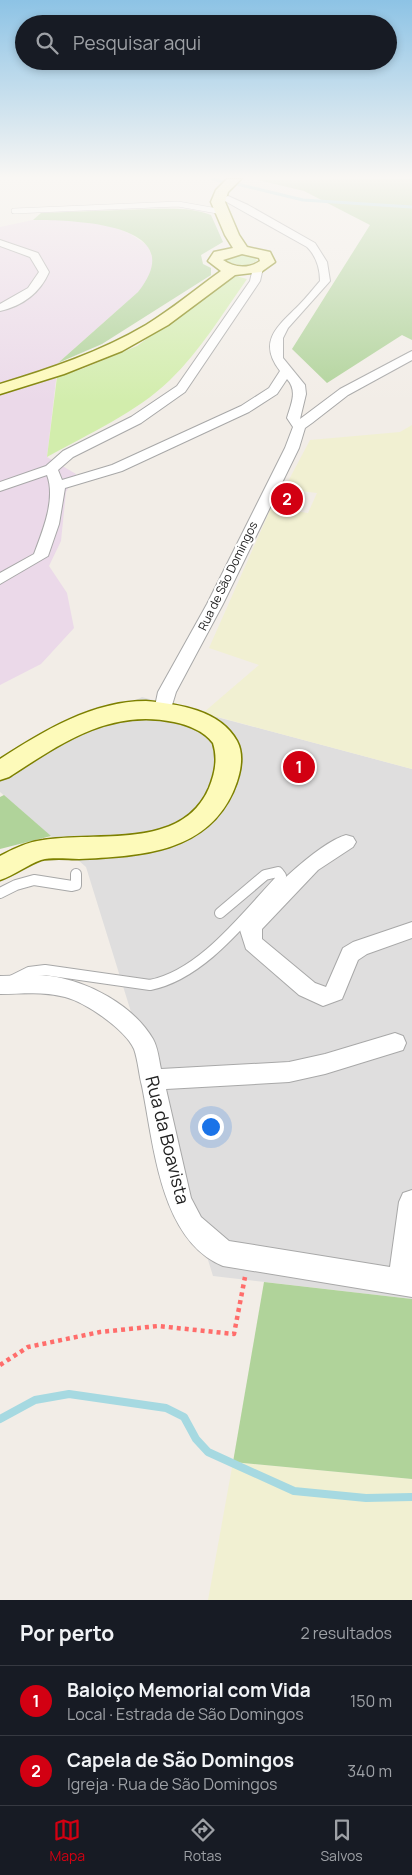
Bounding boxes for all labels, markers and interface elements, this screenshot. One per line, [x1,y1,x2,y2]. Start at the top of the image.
search box [15,15,397,70]
icon: search [33,29,61,57]
text: Pesquisar aqui [73,30,201,56]
pin: 2 [271,480,303,518]
street label: Rua de São Domingos [194,518,261,633]
pin: 1 [283,748,315,786]
street label: Rua da Boavista [140,1073,195,1206]
your location [198,1114,224,1140]
text: Por perto [20,1619,114,1647]
text: 2 resultados [301,1622,392,1644]
text: Baloiço Memorial com Vida [67,1677,311,1703]
text: 1 [32,1690,40,1712]
text: 150 m [350,1690,392,1712]
text: Local · Estrada de São Domingos [67,1703,304,1725]
text: Capela de São Domingos [67,1747,294,1773]
text: 2 [31,1760,41,1782]
text: 340 m [347,1760,392,1782]
text: Igreja · Rua de São Domingos [67,1773,278,1795]
tab: Mapa [49,1816,85,1865]
tab: Rotas [184,1816,222,1865]
tab: Salvos [320,1816,363,1865]

